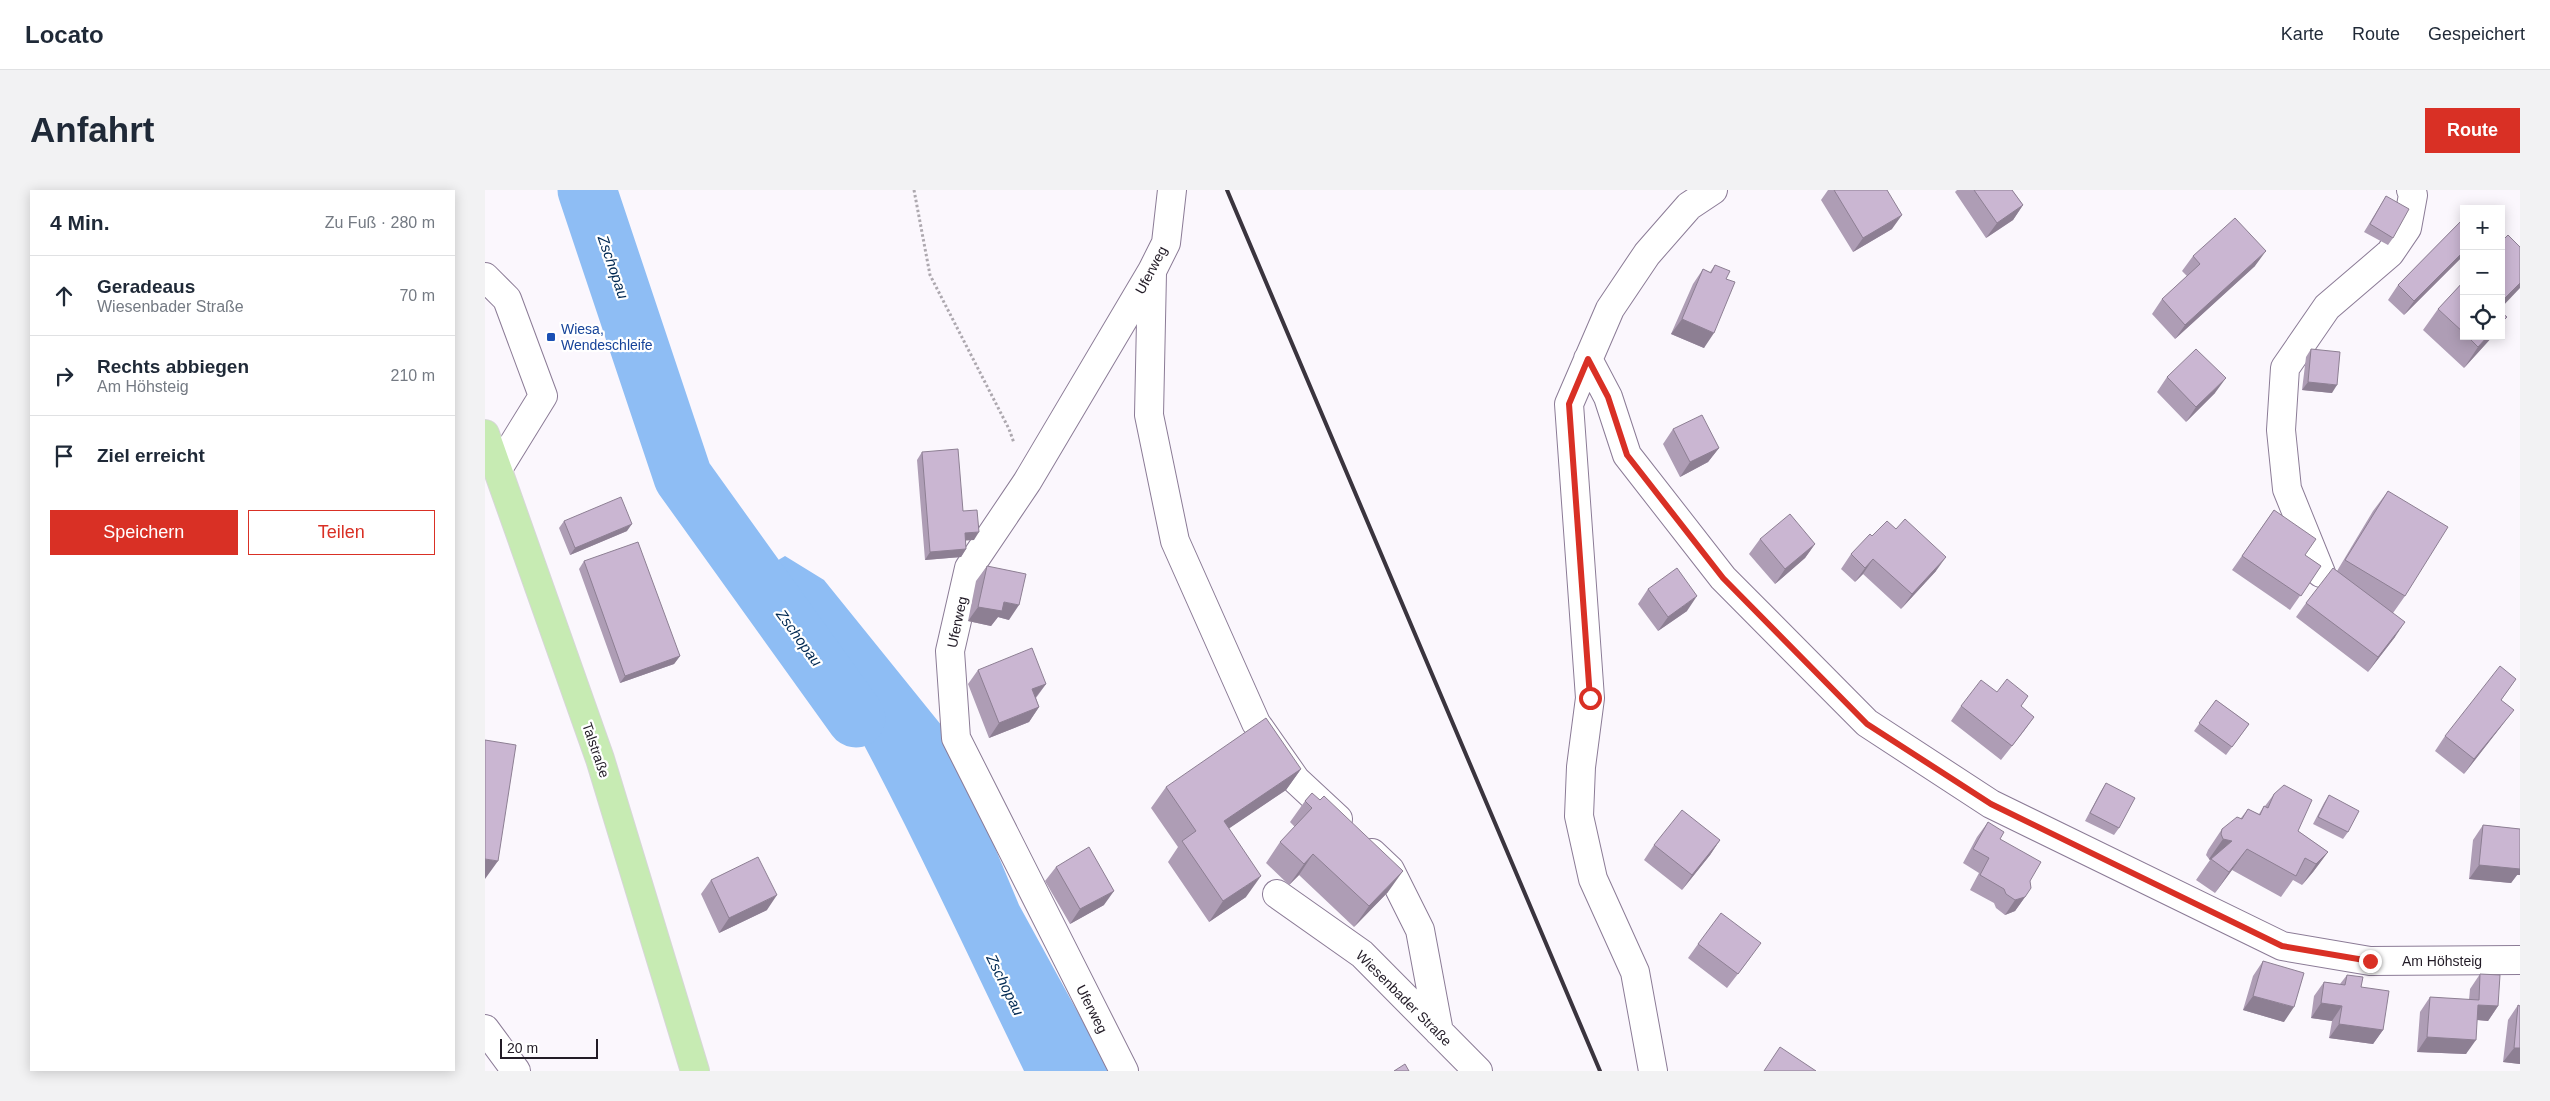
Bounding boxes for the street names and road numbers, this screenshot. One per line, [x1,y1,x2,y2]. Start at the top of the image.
street label: Uferweg [1132,243,1170,297]
street label: Uferweg [944,595,970,649]
street label: Talstraße [579,720,613,780]
street label: Wiesenbader Straße [1353,947,1455,1049]
street label: Am Höhsteig [2402,953,2482,969]
street label: Uferweg [1073,982,1111,1036]

